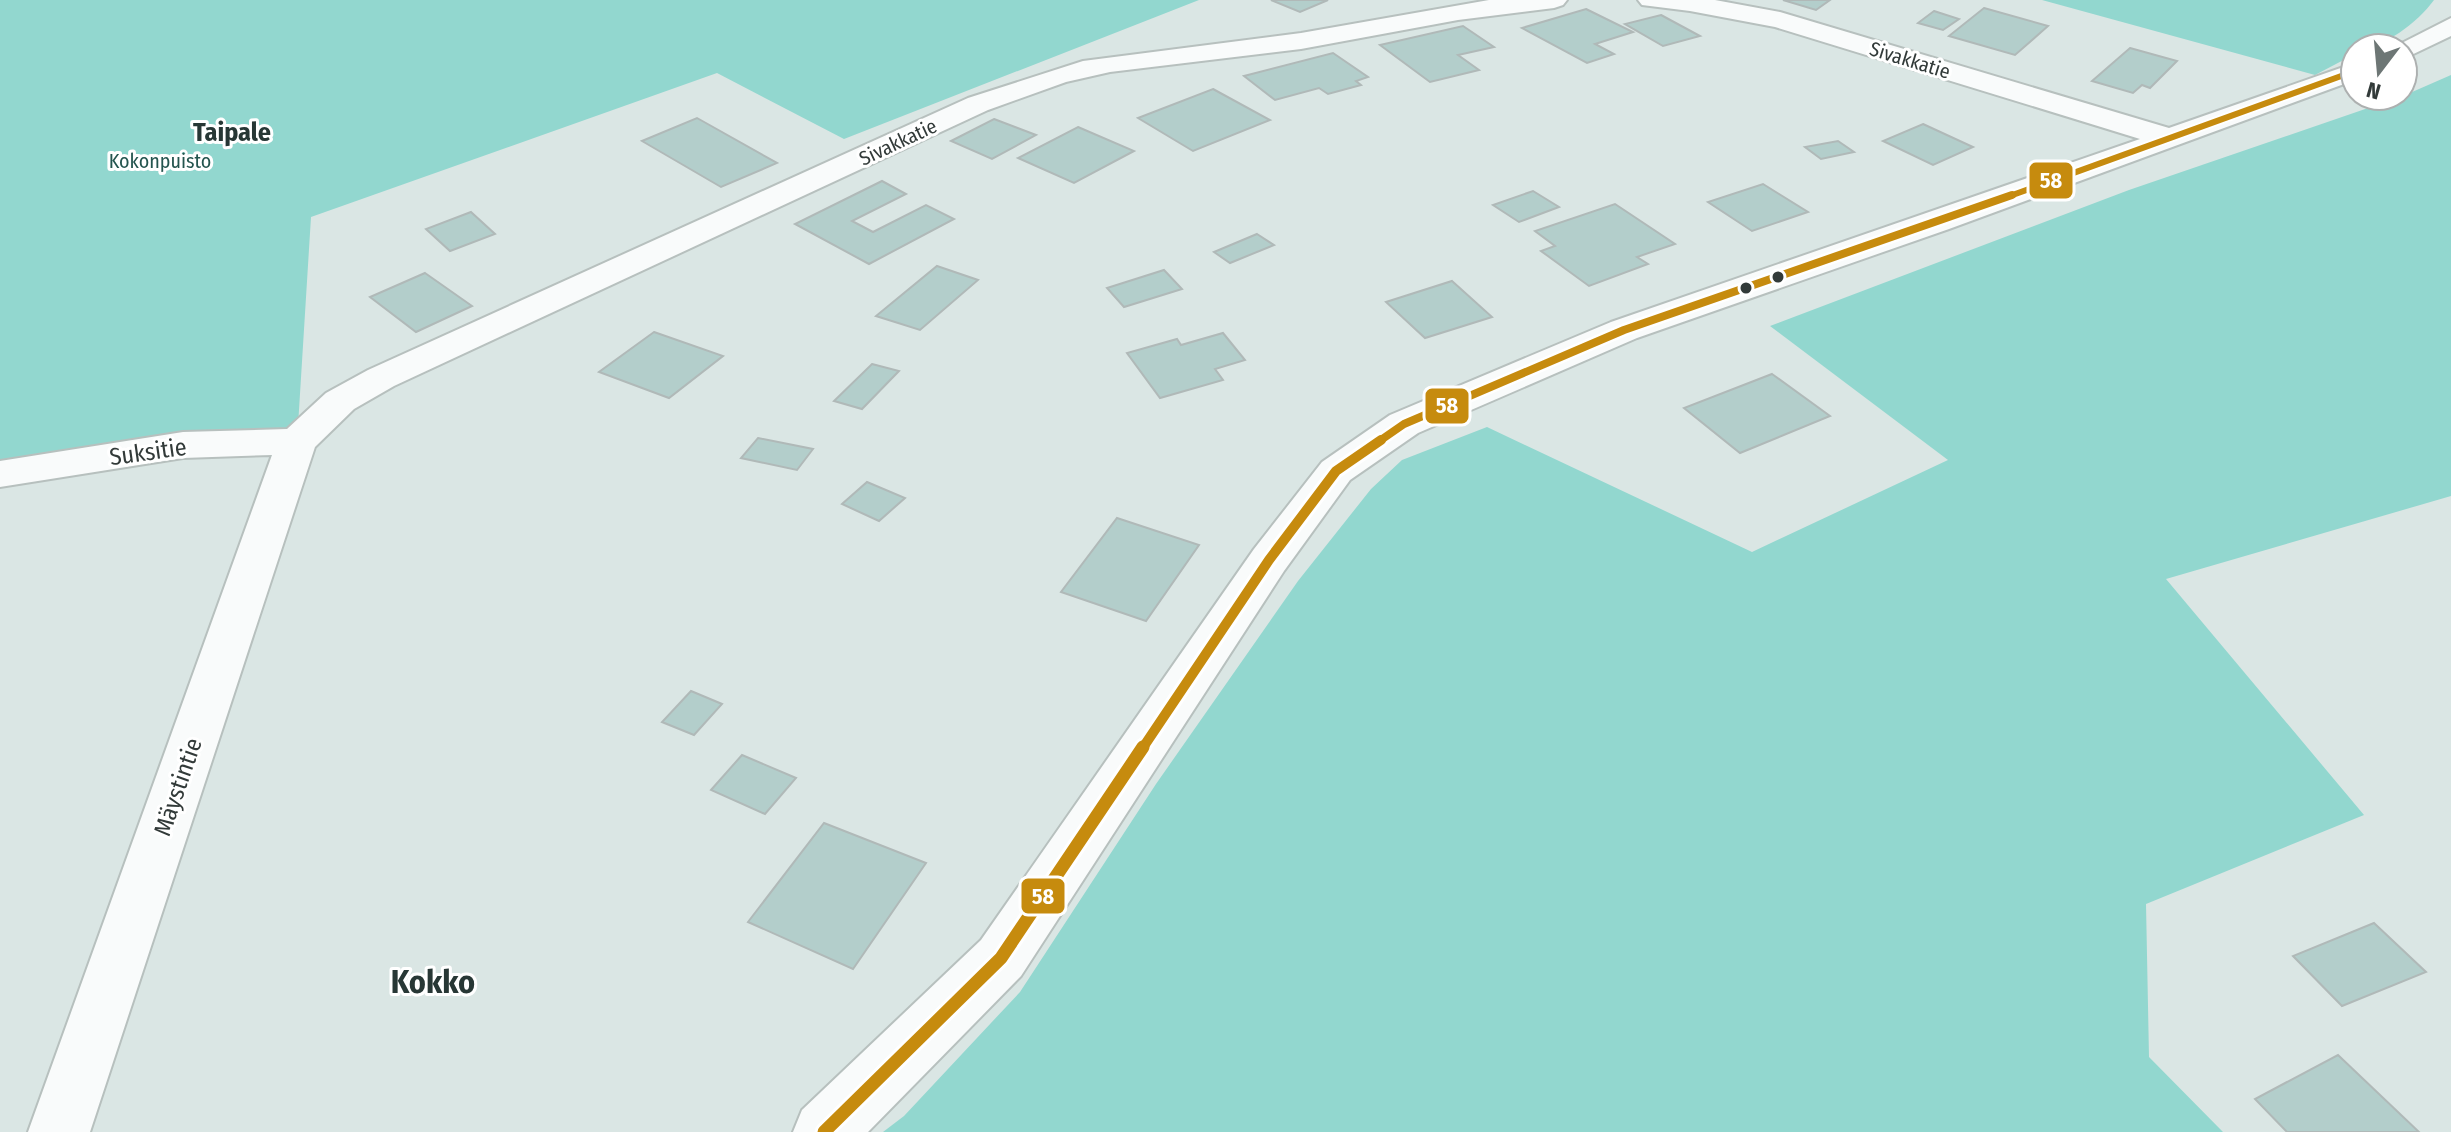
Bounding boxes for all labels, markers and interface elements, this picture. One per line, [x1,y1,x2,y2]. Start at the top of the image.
north arrow [2339,32,2419,112]
street label: Sivakkatie [1867,36,1953,84]
text: N [2364,76,2384,106]
street label: Sivakkatie [855,114,941,170]
district label: Taipale [193,117,271,148]
park label: Kokonpuisto [109,149,211,173]
line badge: 58 [2028,161,2074,200]
text: 58 [2040,167,2063,194]
unlabelled marker [1770,269,1786,285]
unlabelled marker [1738,280,1754,296]
line badge: 58 [1424,387,1470,425]
text: 58 [1436,392,1459,419]
street label: Suksitie [108,433,188,471]
street label: Mäystintie [148,734,208,840]
line badge: 58 [1020,877,1066,915]
text: 58 [1032,883,1055,910]
district label: Kokko [391,963,475,1001]

